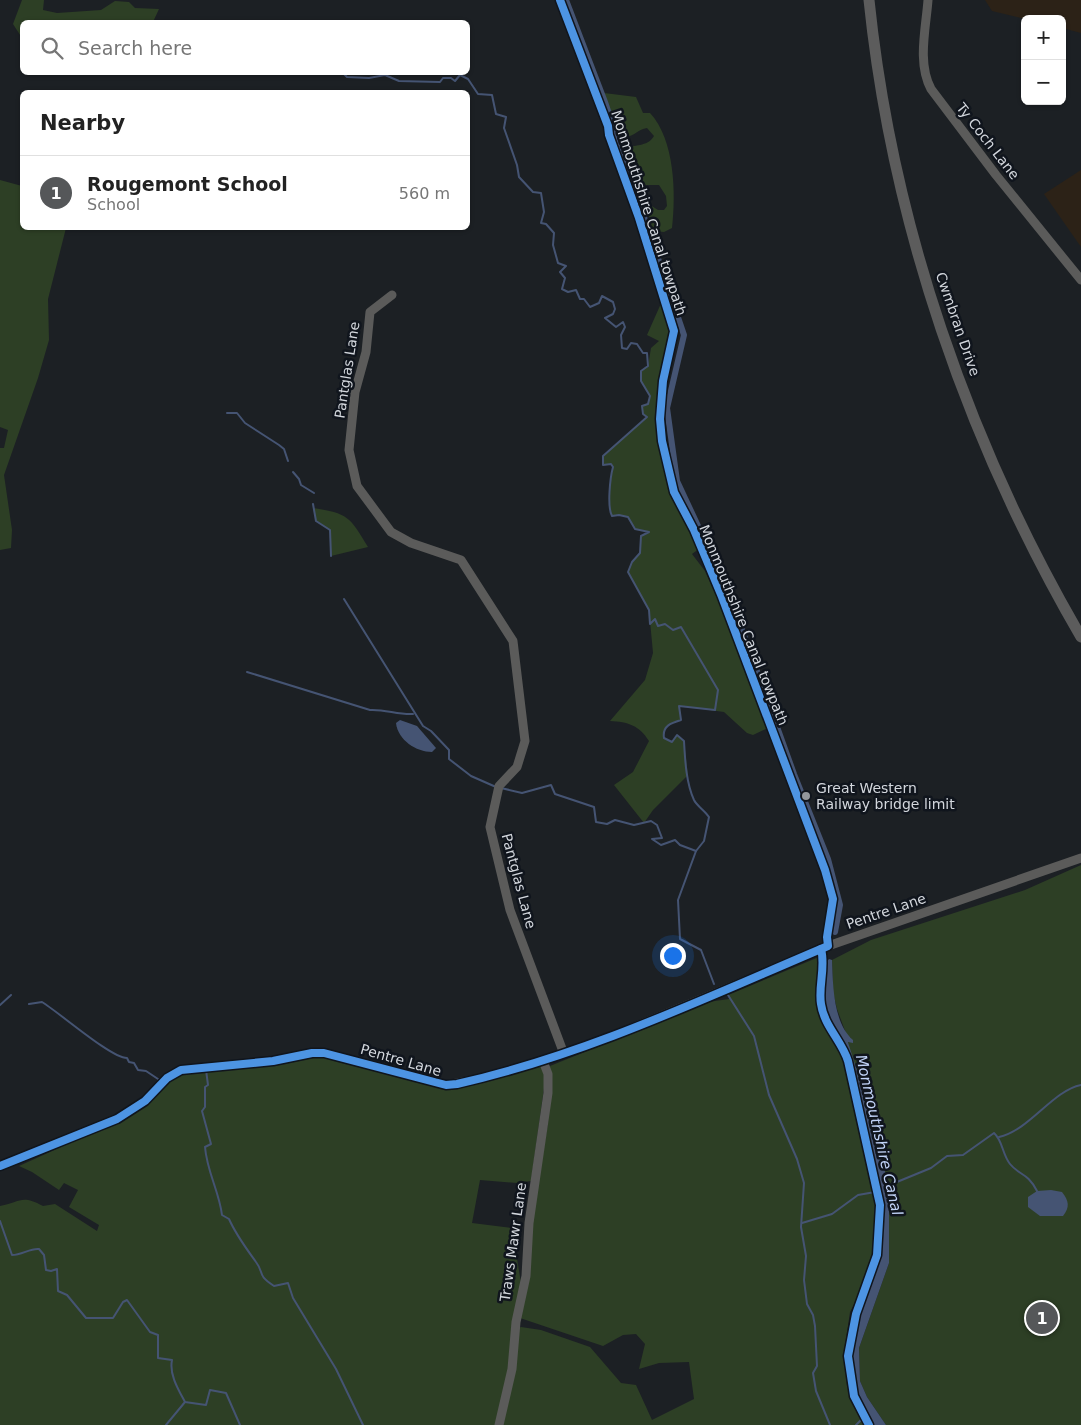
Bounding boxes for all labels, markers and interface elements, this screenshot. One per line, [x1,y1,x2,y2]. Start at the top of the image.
map controls [1021,15,1066,105]
button: + [1021,15,1066,60]
search box [20,20,470,75]
icon: search [38,34,66,62]
text: Search here [78,37,192,59]
button: − [1021,60,1066,105]
street label: Ty Coch Lane [953,99,1023,182]
street label: Monmouthshire Canal towpath [608,108,690,318]
text: Nearby [40,111,125,135]
text: Rougemont School [87,173,288,195]
text: 1 [50,184,62,203]
text: 560 m [399,184,450,203]
text: School [87,195,140,214]
street label: Cwmbran Drive [933,270,983,378]
street label: Pantglas Lane [331,320,363,420]
street label: Monmouthshire Canal towpath [696,522,792,728]
place label: Great Western Railway bridge limit [816,780,955,812]
marker: Great Western Railway bridge limit [800,790,812,802]
street label: Pantglas Lane [499,832,539,930]
street label: Pentre Lane [844,890,928,932]
your location [660,943,686,969]
street label: Pentre Lane [359,1041,443,1079]
water label: Monmouthshire Canal [852,1053,906,1218]
street label: Traws Mawr Lane [497,1181,529,1304]
pin: 1 [1026,1299,1058,1337]

